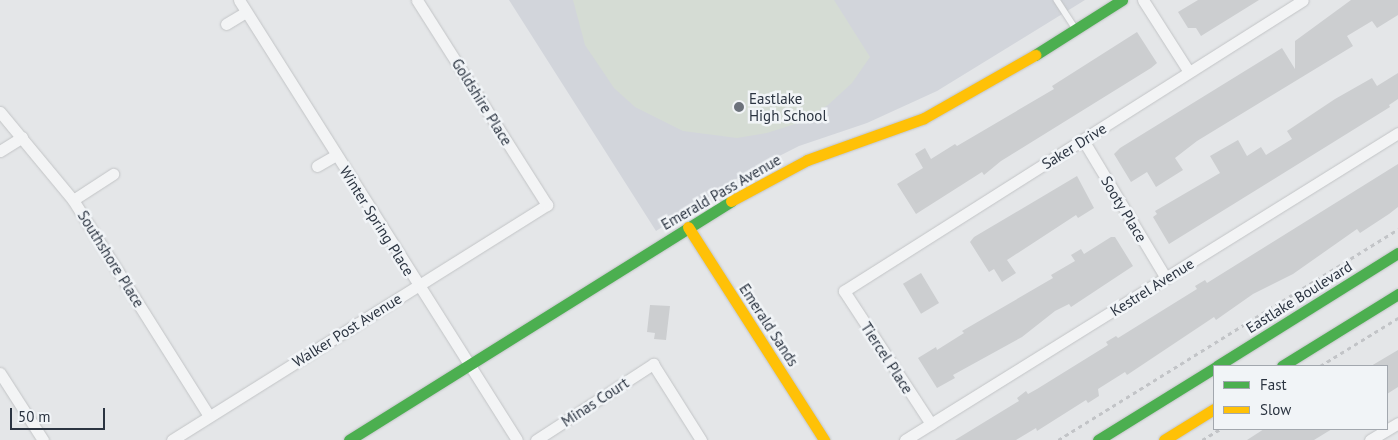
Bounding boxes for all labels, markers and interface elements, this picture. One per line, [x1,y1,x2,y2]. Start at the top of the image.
street label: Goldshire Place [448,55,516,149]
place label: Eastlake High School [749,89,827,124]
marker: Eastlake High School [733,101,745,113]
street label: Saker Drive [1038,119,1110,173]
street label: Emerald Pass Avenue [658,150,784,234]
street label: Winter Spring Place [336,163,418,279]
street label: Sooty Place [1097,172,1151,246]
street label: Southshore Place [74,207,148,311]
street label: Kestrel Avenue [1107,254,1197,320]
street label: Eastlake Boulevard [1243,257,1355,337]
street label: Emerald Sands [736,280,802,370]
street label: Walker Post Avenue [289,289,405,371]
street label: Tiercel Place [857,319,917,397]
legend [1213,365,1388,430]
street label: Minas Court [558,374,632,430]
text: Fast [1260,375,1287,394]
scale bar [12,398,108,430]
text: Slow [1260,400,1291,419]
text: 50 m [18,407,51,426]

